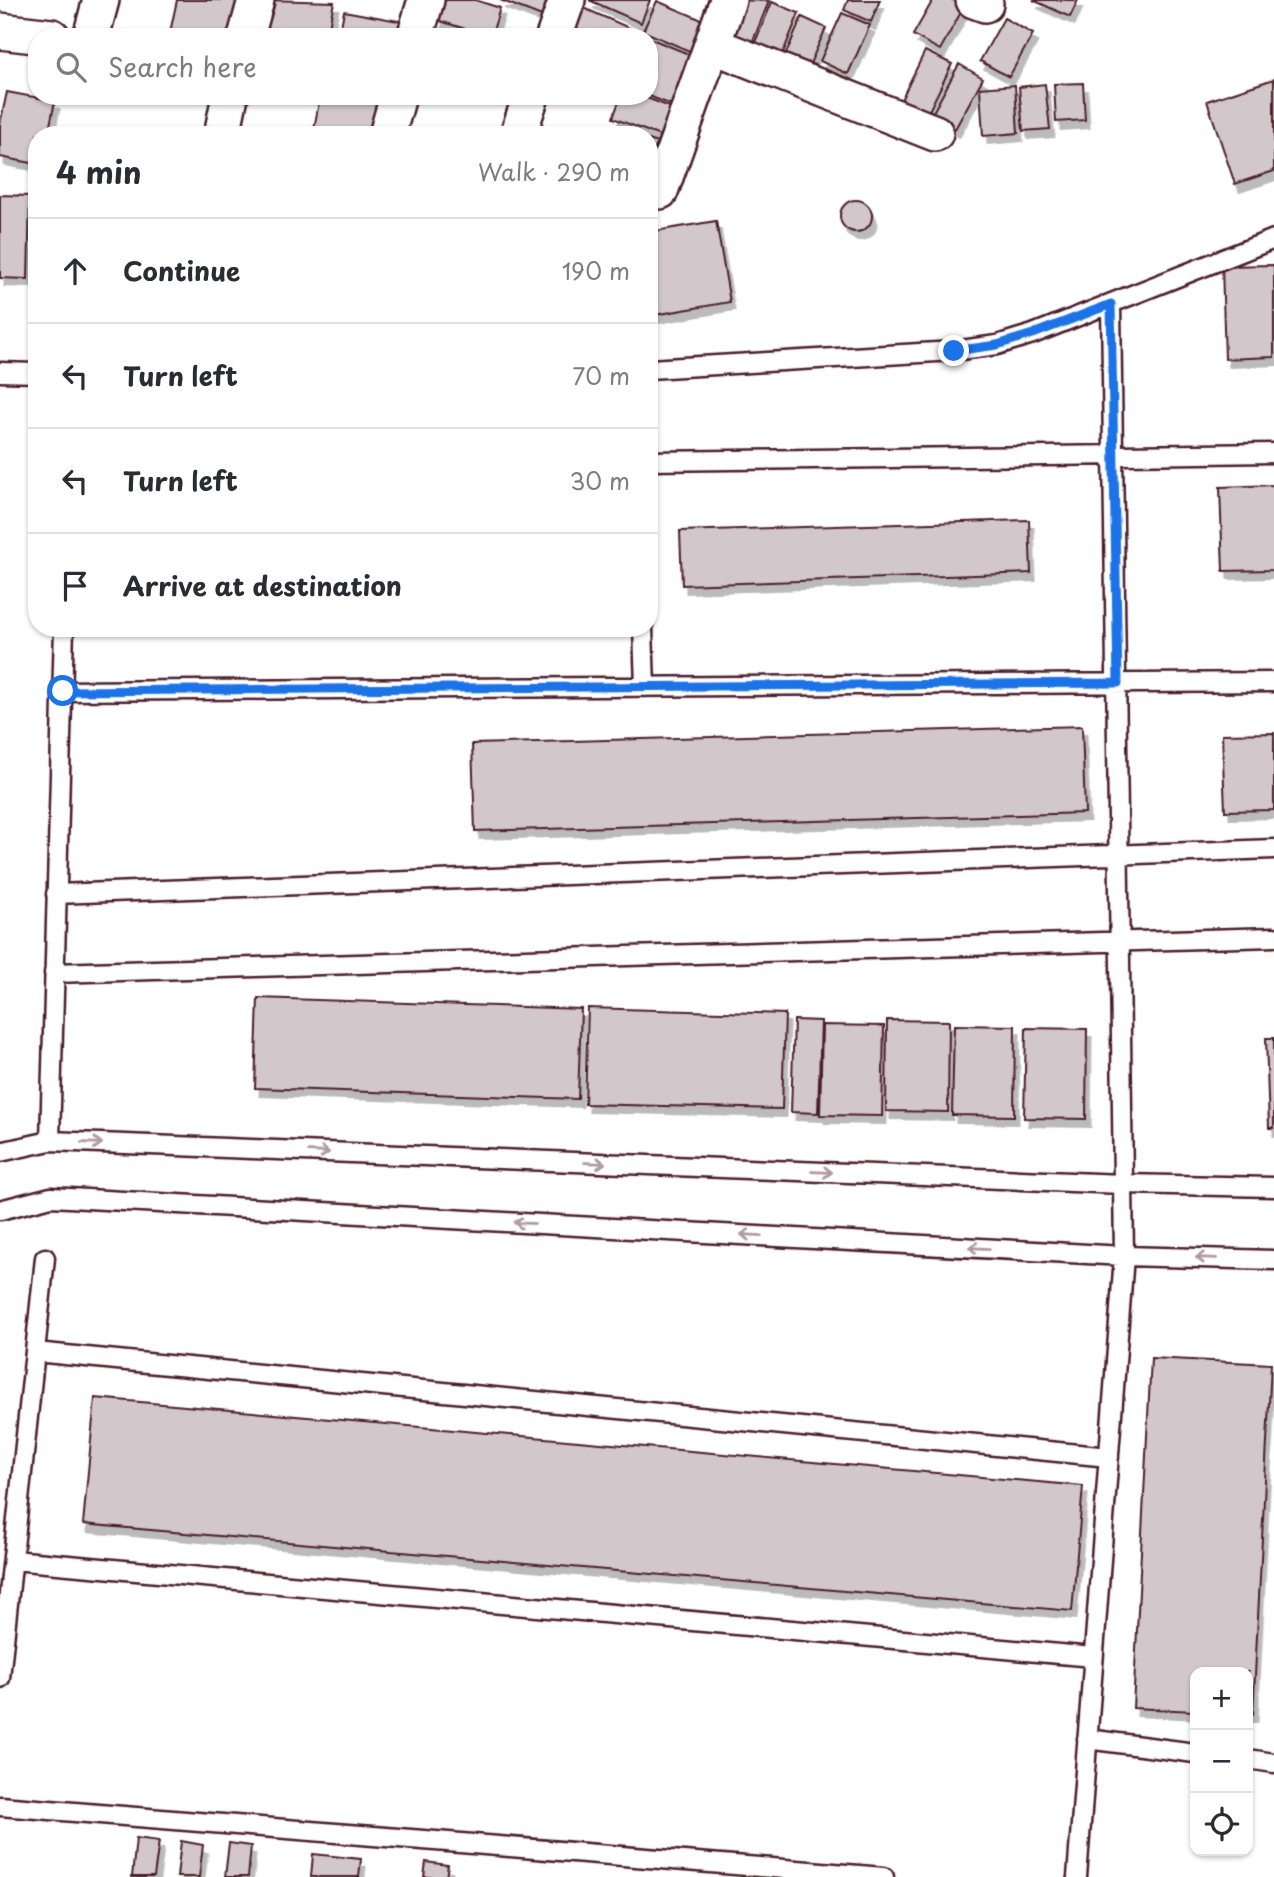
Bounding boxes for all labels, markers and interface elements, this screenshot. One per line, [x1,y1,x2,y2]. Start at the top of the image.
search box [28,28,658,105]
text: Search here [108,47,257,86]
icon: search [52,48,90,86]
text: 4 min [56,149,142,194]
text: Walk · 290 m [478,154,630,189]
text: Continue [123,251,240,290]
icon: ahead [56,252,94,290]
text: 190 m [562,253,630,288]
route end [938,335,969,366]
text: Turn left [123,356,238,395]
icon: left [56,357,94,395]
text: 70 m [572,358,630,393]
text: Turn left [123,461,238,500]
icon: left [56,462,94,500]
text: 30 m [569,463,630,498]
text: Arrive at destination [123,566,402,605]
icon: arrive [56,567,94,605]
route start [47,675,78,706]
one-way arrow [80,1136,103,1149]
one-way arrow [307,1145,330,1158]
one-way arrow [583,1157,606,1170]
one-way arrow [811,1166,834,1179]
one-way arrow [513,1216,536,1229]
one-way arrow [740,1229,763,1242]
one-way arrow [968,1241,990,1254]
one-way arrow [1195,1252,1218,1265]
map controls [1190,1667,1253,1856]
button: + [1190,1667,1253,1730]
button: − [1190,1730,1253,1793]
button: locate [1190,1793,1253,1856]

